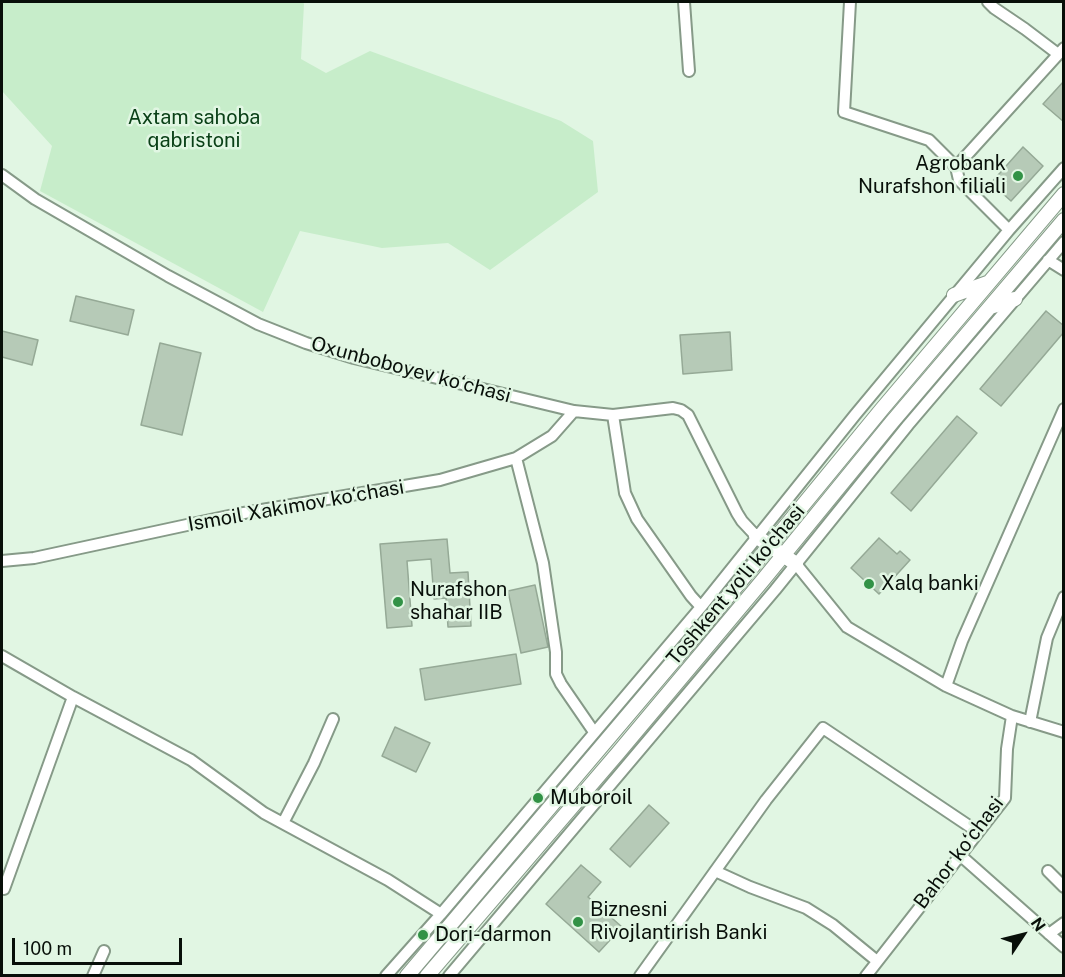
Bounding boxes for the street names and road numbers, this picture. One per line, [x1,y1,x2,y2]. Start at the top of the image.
street label: Oxunboboyev ko‘chasi [308,332,514,408]
street label: Ismoil Xakimov ko‘chasi [186,475,406,537]
street label: Toshkent yo'li ko'chasi [662,500,810,670]
street label: Bahor ko‘chasi [909,792,1009,914]

